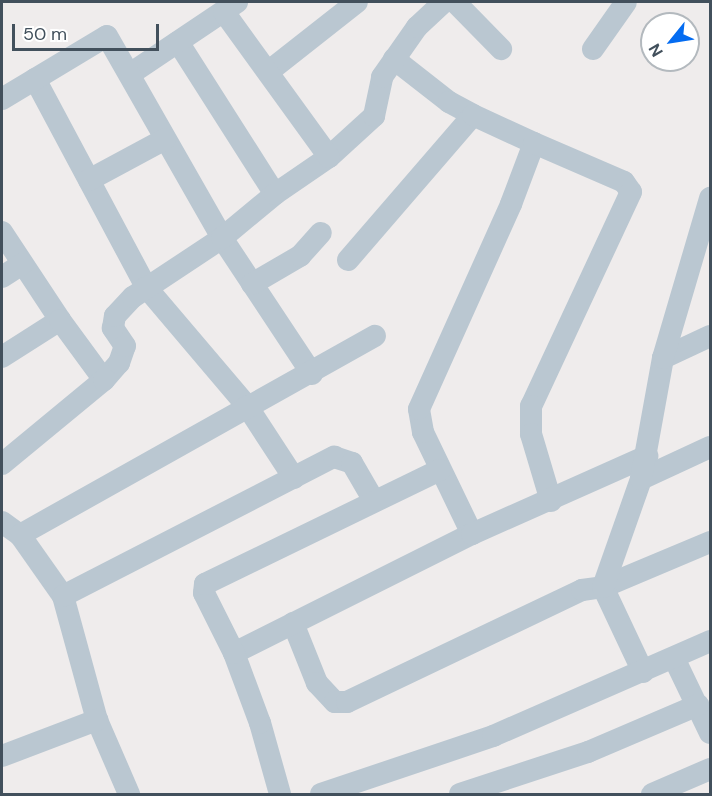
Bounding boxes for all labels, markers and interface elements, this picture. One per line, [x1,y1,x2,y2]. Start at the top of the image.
scale bar [15,12,162,50]
north arrow [640,12,700,72]
text: 50 m [23,22,67,46]
text: N [644,40,668,61]

